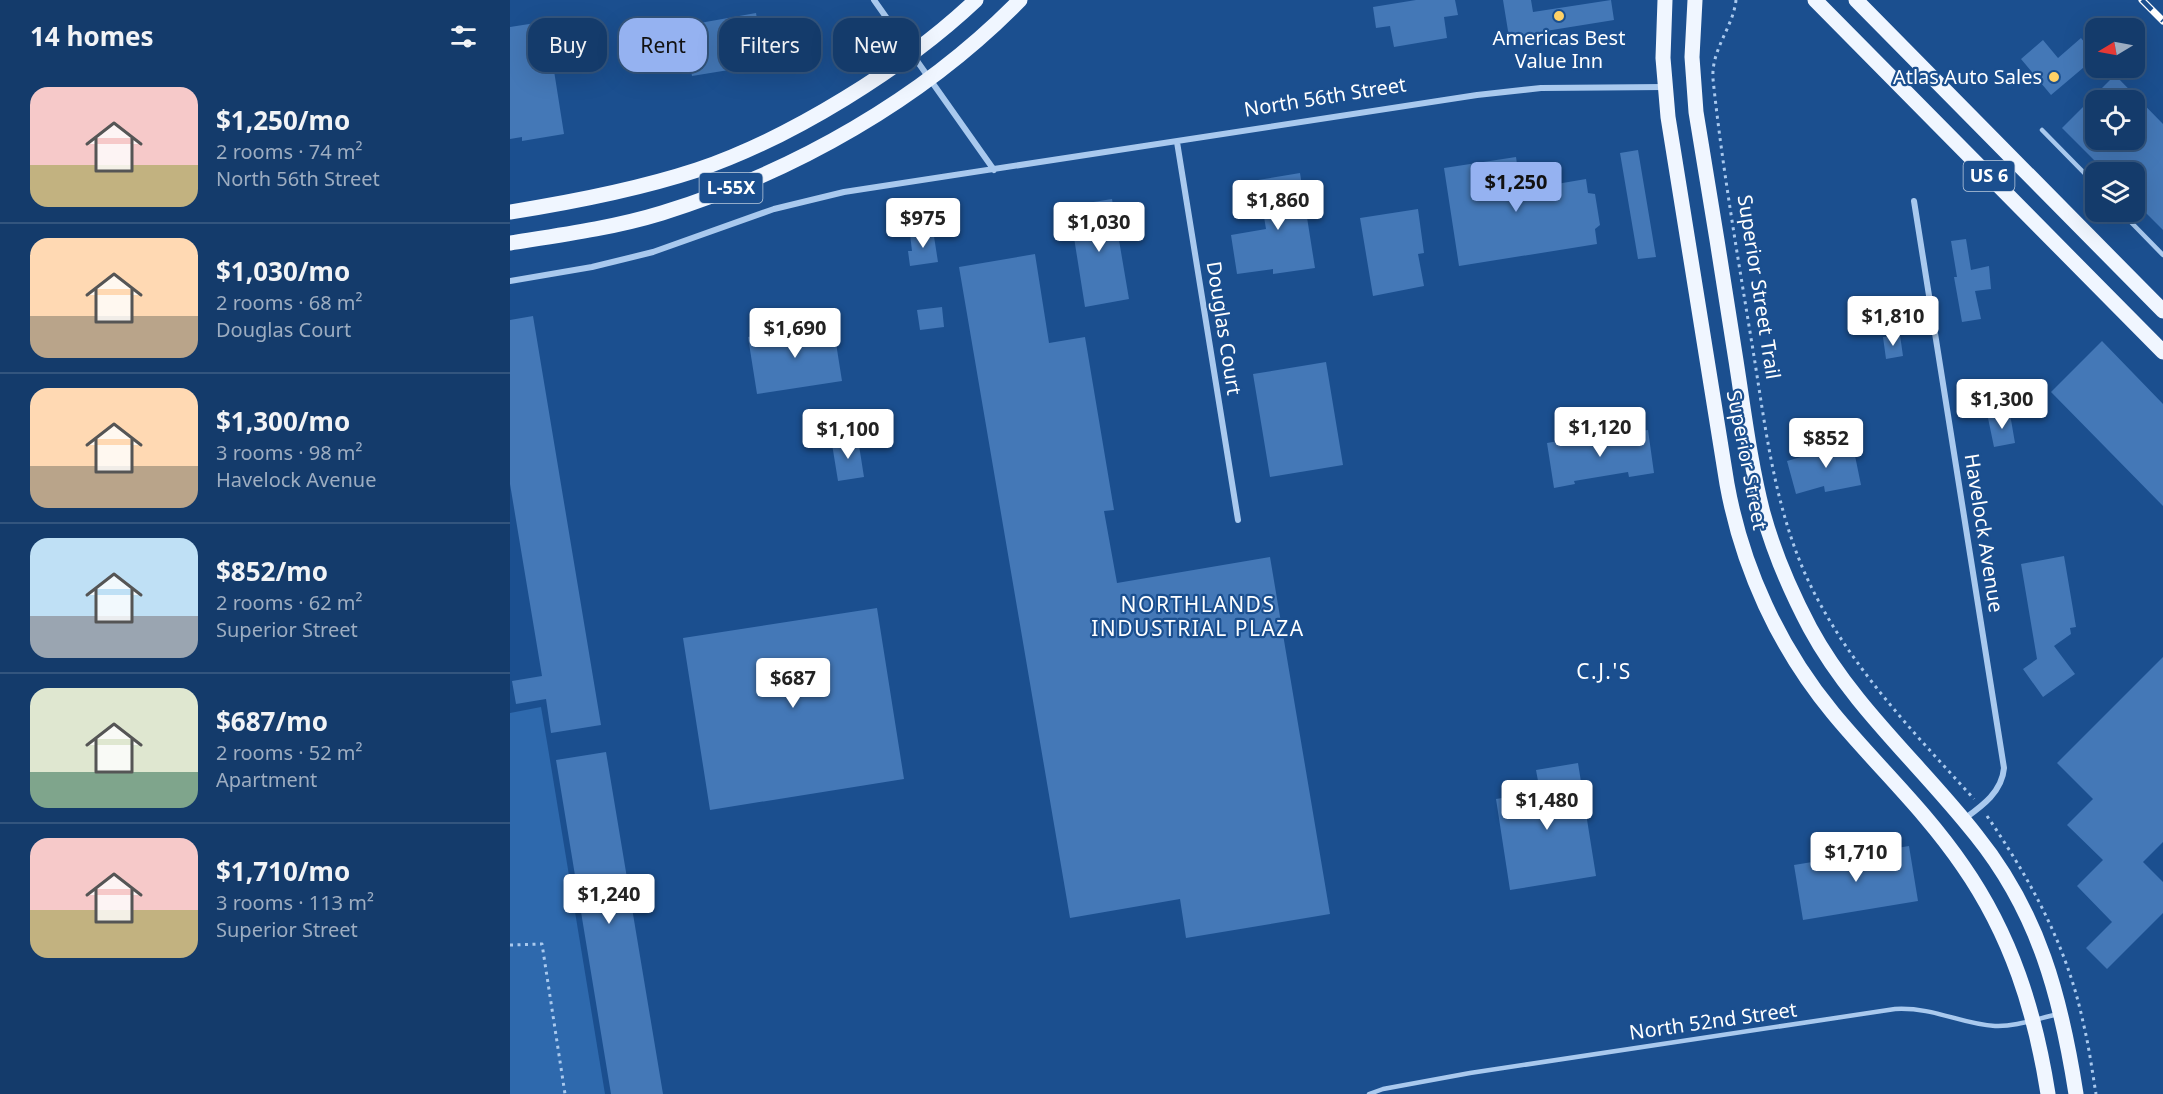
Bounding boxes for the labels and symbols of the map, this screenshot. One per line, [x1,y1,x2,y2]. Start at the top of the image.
marker: Americas Best Value Inn [1552,9,1566,23]
north arrow [2085,18,2145,78]
place label: Americas Best Value Inn [1493,24,1625,74]
place label: Atlas Auto Sales [1893,63,2042,90]
street label: North 56th Street [1242,70,1408,123]
marker: Atlas Auto Sales [2047,70,2061,84]
road number: US 6 [1964,161,2014,191]
pin: $1,250 [1467,162,1565,213]
road number: L-55X [700,173,762,203]
pin: $1,860 [1229,180,1327,231]
street label: Superior Street Trail [1732,193,1787,381]
pin: $975 [887,198,959,249]
pin: $1,030 [1050,202,1148,253]
street label: Douglas Court [1201,259,1248,397]
pin: $1,810 [1844,296,1942,347]
pin: $1,690 [746,308,844,359]
pin: $1,300 [1953,379,2051,430]
street label: Superior Street [1721,388,1774,532]
pin: $1,120 [1551,407,1649,458]
pin: $1,100 [799,409,897,460]
pin: $852 [1790,418,1862,469]
street label: Havelock Avenue [1959,452,2010,614]
district label: NORTHLANDS INDUSTRIAL PLAZA [1091,590,1305,642]
district label: C.J.'S [1576,657,1632,685]
pin: $687 [757,658,829,709]
pin: $1,480 [1498,780,1596,831]
pin: $1,710 [1807,832,1905,883]
pin: $1,240 [560,874,658,925]
street label: North 52nd Street [1627,995,1798,1046]

